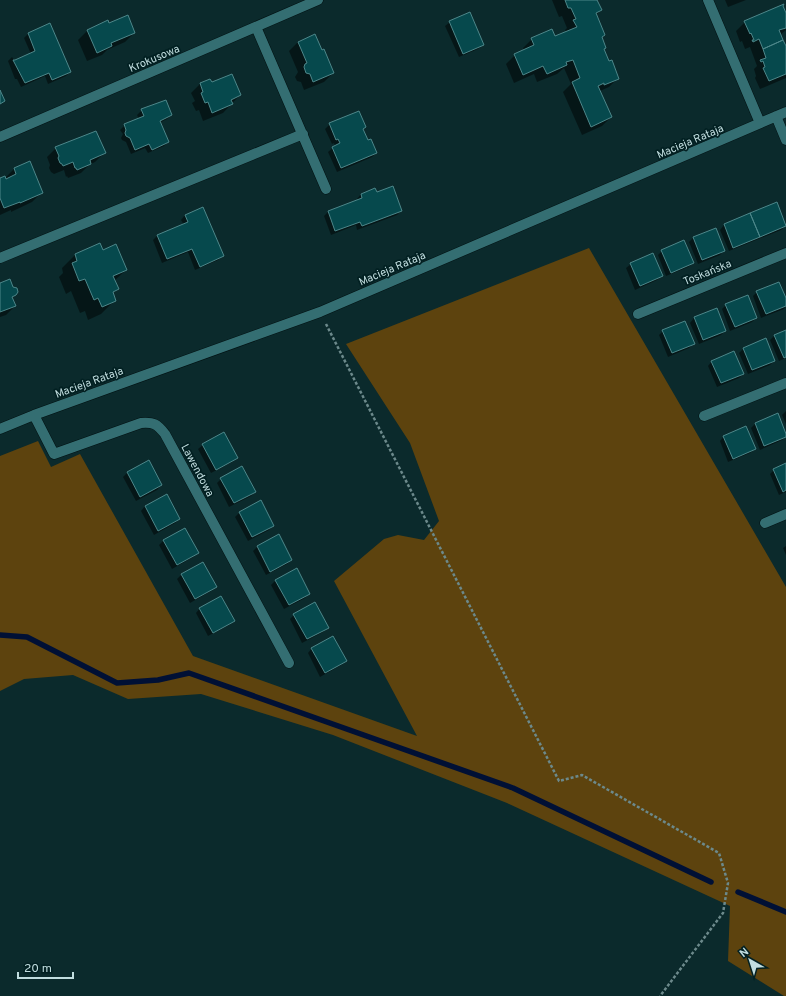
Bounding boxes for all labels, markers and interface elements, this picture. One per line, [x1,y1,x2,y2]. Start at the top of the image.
street label: Krokusowa [127,42,182,76]
street label: Macieja Rataja [655,121,726,162]
street label: Macieja Rataja [357,248,428,289]
street label: Toskańska [681,257,734,289]
street label: Macieja Rataja [53,364,125,402]
street label: Lawendowa [177,442,217,499]
north arrow [730,940,770,980]
text: N [737,945,752,961]
scale bar [18,954,73,980]
text: 20 m [24,961,52,977]

